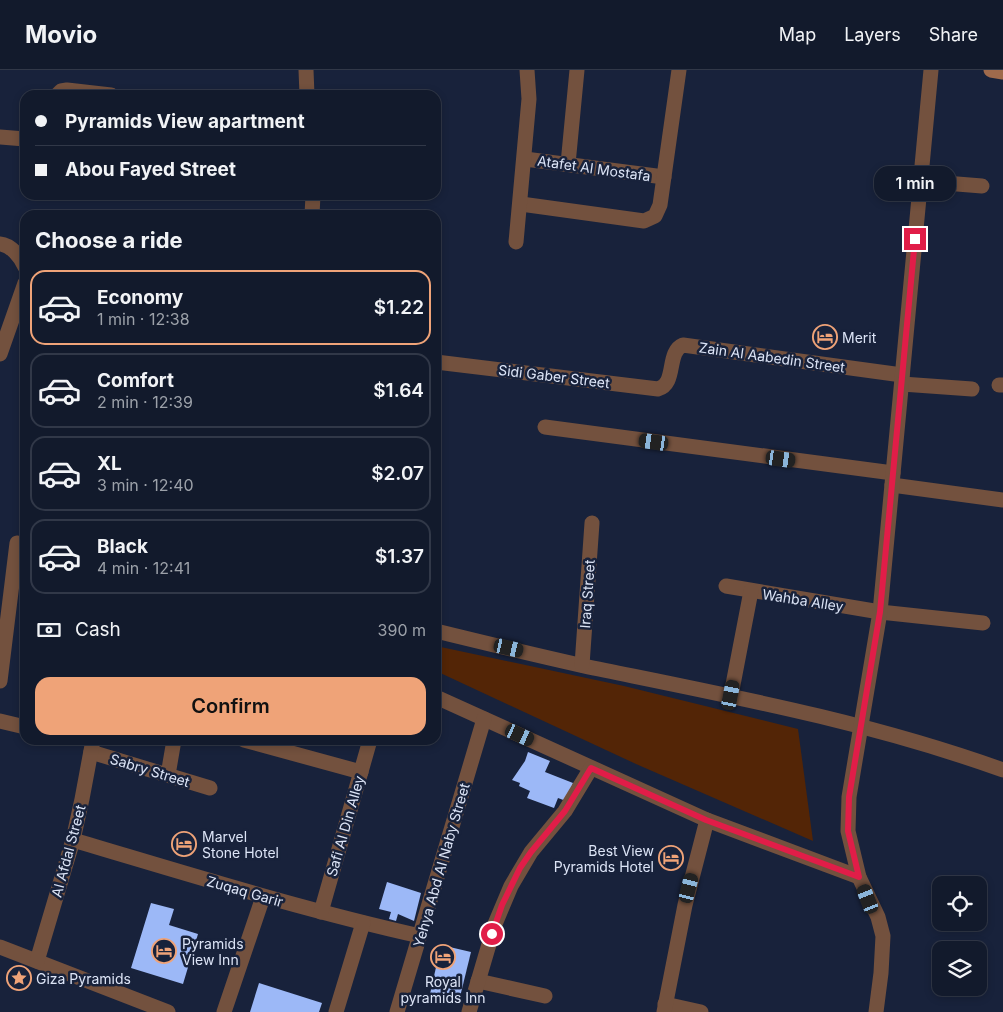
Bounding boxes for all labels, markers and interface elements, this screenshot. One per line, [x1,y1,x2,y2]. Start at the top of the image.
text: Movio [25,20,97,49]
text: Map [779,24,816,45]
text: Layers [844,24,901,45]
text: Share [929,24,978,45]
text: Pyramids View apartment [65,110,305,133]
street label: Atafet Al Mostafa [536,152,652,184]
text: Abou Fayed Street [65,158,236,181]
callout: 1 min [874,166,956,202]
text: 1 min [895,173,935,193]
text: Choose a ride [35,227,183,253]
route end [904,228,926,250]
icon: car [37,285,82,330]
text: Economy [97,286,183,309]
text: $1.22 [374,296,424,319]
text: 1 min · 12:38 [97,309,190,329]
hotel icon: Merit [812,324,838,350]
place label: Merit [842,329,877,346]
street label: Zain Al Aabedin Street [698,338,846,376]
street label: Sidi Gaber Street [497,361,611,391]
icon: car [37,368,82,413]
text: Comfort [97,369,174,392]
text: $1.64 [373,379,424,402]
text: 2 min · 12:39 [97,392,193,412]
car [638,432,669,452]
car [765,449,796,469]
icon: car [37,451,82,496]
text: XL [97,452,122,475]
text: $2.07 [371,462,424,485]
text: 3 min · 12:40 [97,475,194,495]
icon: car [37,534,82,579]
text: Black [97,535,148,558]
text: $1.37 [375,545,424,568]
text: 4 min · 12:41 [97,558,190,578]
street label: Iraq Street [576,559,598,629]
street label: Wahba Alley [761,585,845,615]
icon: cash [35,616,63,644]
text: Cash [75,618,121,641]
text: 390 m [378,620,426,640]
car [492,637,525,659]
button: Confirm [35,677,426,735]
car [720,679,741,711]
car [503,722,536,748]
street label: Sabry Street [108,750,192,790]
street label: Safi Al Din Alley [322,773,368,878]
street label: Yehya Abd Al Naby Street [409,781,473,949]
street label: Al Afdal Street [48,803,89,899]
place label: Marvel Stone Hotel [202,828,279,861]
hotel icon: Marvel Stone Hotel [171,831,197,857]
place label: Best View Pyramids Hotel [554,842,654,875]
hotel icon: Best View Pyramids Hotel [658,845,684,871]
street label: Zuqaq Garir [205,872,285,910]
car [678,872,699,904]
map controls [932,876,987,996]
button: locate [932,876,987,931]
car [855,882,880,916]
route start [481,923,503,945]
place label: Pyramids View Inn [182,935,244,968]
hotel icon: Pyramids View Inn [151,938,177,964]
button: layers [932,941,987,996]
hotel icon: Royal pyramids Inn [430,944,456,970]
place icon: Giza Pyramids [6,965,32,991]
place label: Giza Pyramids [36,970,131,987]
place label: Royal pyramids Inn [400,973,486,1006]

